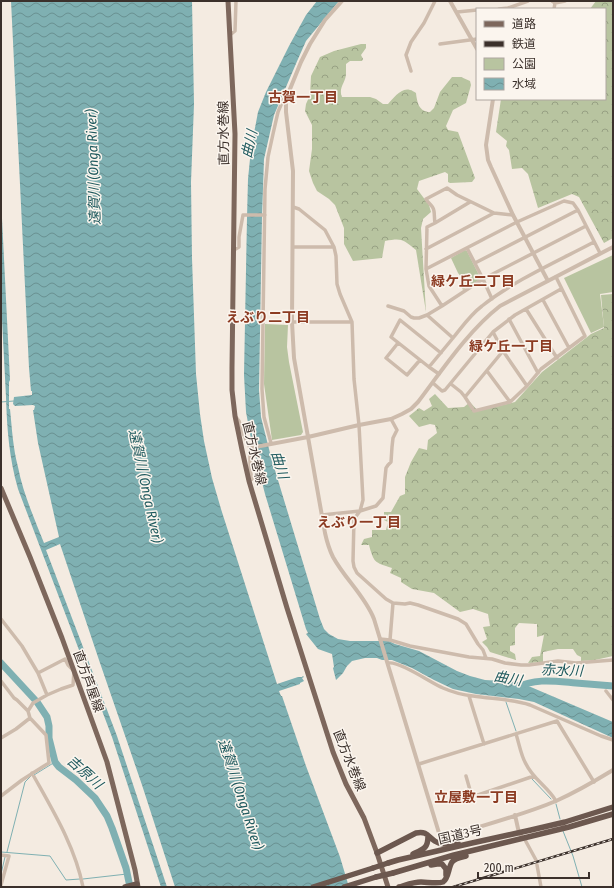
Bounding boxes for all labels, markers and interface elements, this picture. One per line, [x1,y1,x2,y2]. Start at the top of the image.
legend [476,8,606,100]
text: 道路 [512,17,536,31]
text: 鉄道 [512,37,536,51]
text: 公園 [512,57,536,71]
text: 水域 [512,77,536,91]
district label: 古賀一丁目 [268,89,338,106]
street label: 直方水巻線 [215,100,232,166]
water label: 遠賀川 (Onga River) [83,109,104,225]
water label: 曲川 [238,127,261,160]
district label: 緑ケ丘二丁目 [431,273,515,290]
district label: えぶり二丁目 [226,309,310,326]
district label: 緑ケ丘一丁目 [469,338,553,355]
street label: 直方水巻線 [240,420,269,486]
water label: 遠賀川 (Onga River) [125,428,166,545]
water label: 曲川 [267,449,292,483]
district label: えぶり一丁目 [317,514,401,531]
street label: 直方芦屋線 [70,648,107,714]
water label: 赤水川 [541,661,585,680]
water label: 曲川 [493,668,525,690]
street label: 直方水巻線 [330,727,369,793]
water label: 遠賀川 (Onga River) [215,736,267,852]
water label: 吉原川 [63,752,107,794]
district label: 立屋敷一丁目 [434,789,518,806]
street label: 国道3号 [437,822,484,847]
scale bar [478,854,589,880]
text: 200 m [484,861,514,875]

